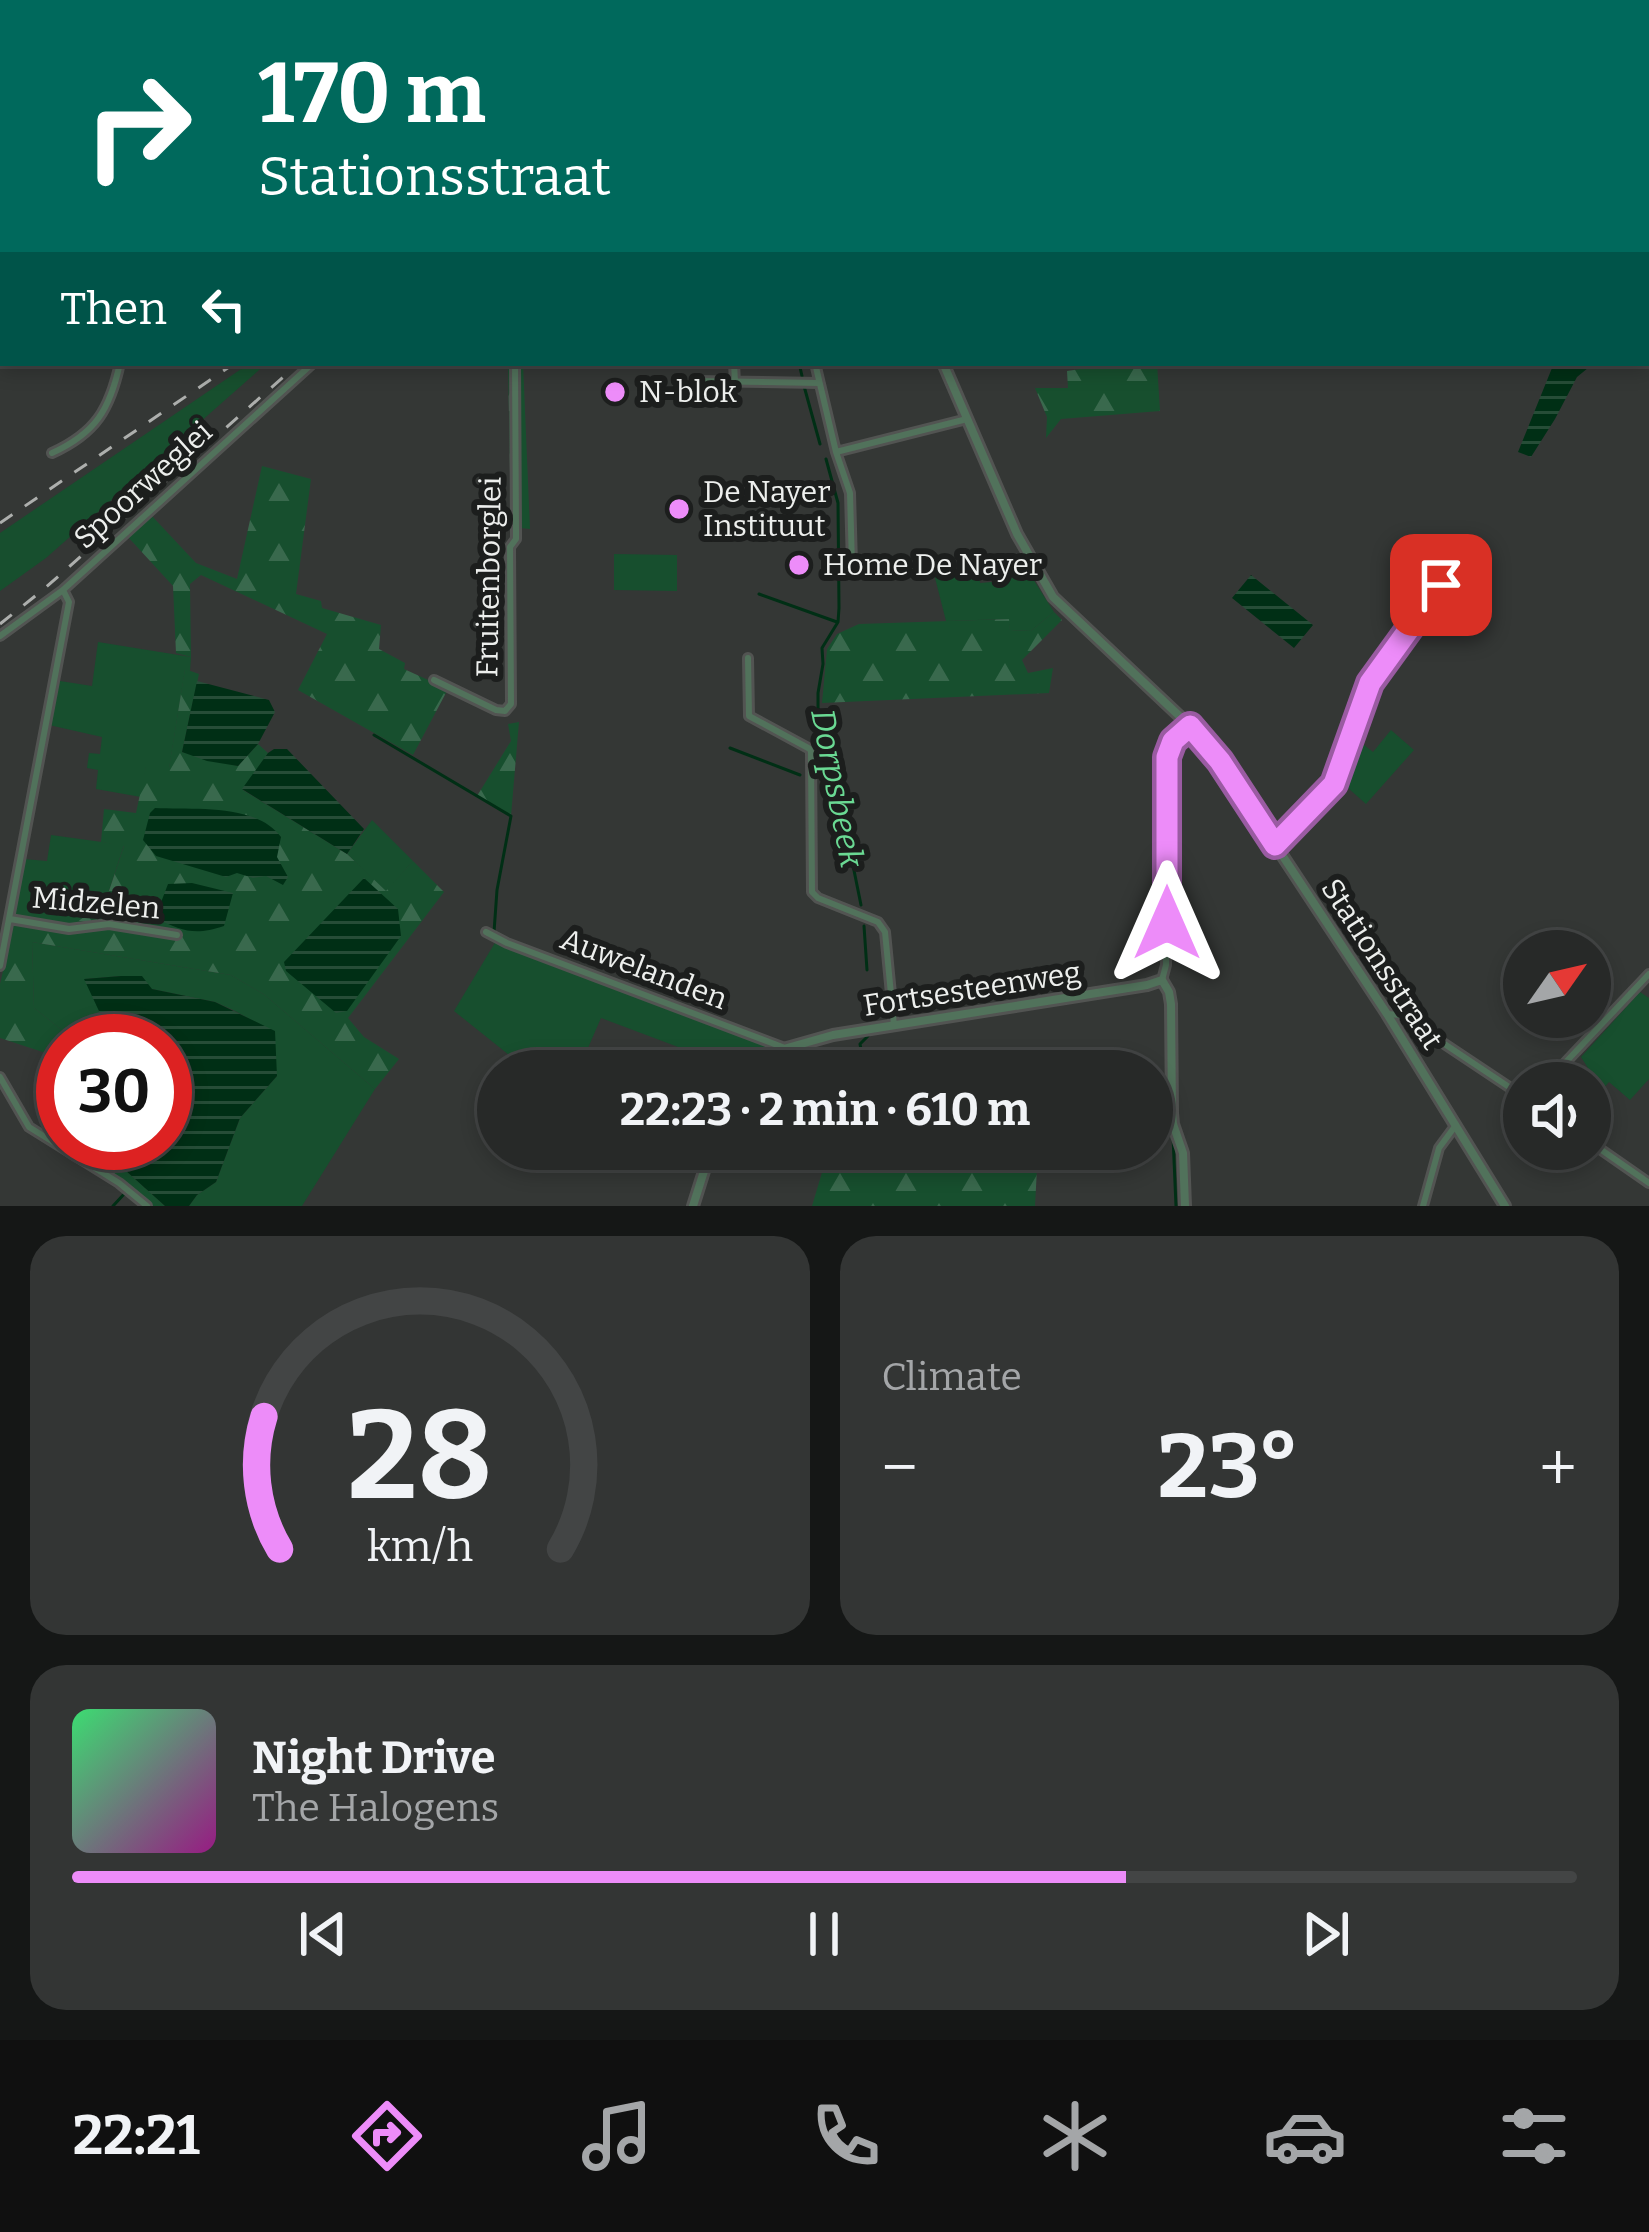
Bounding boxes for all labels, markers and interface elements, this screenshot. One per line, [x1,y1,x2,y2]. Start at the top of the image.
text: 170 m [258,43,486,144]
icon: right [60,48,216,204]
text: Stationsstraat [258,145,611,209]
icon: left [191,276,257,342]
text: Then [60,282,167,336]
place label: N-blok [639,374,737,410]
marker: N-blok [602,379,628,405]
street label: Spoorweglei [67,414,219,556]
place label: De Nayer Instituut [703,474,830,544]
street label: Fruitenborglei [469,476,509,678]
marker: De Nayer Instituut [666,496,692,522]
pin [1390,534,1492,636]
place label: Home De Nayer [823,547,1042,583]
marker: Home De Nayer [786,552,812,578]
icon: arrive [1408,552,1474,618]
water label: Dorpsbeek [802,706,872,872]
position arrow [1104,860,1230,986]
street label: Stationsstraat [1313,872,1451,1056]
street label: Midzelen [31,879,162,927]
street label: Auwelanden [556,921,732,1017]
north arrow [1503,930,1611,1038]
map controls [1503,930,1611,1170]
street label: Fortsesteenweg [861,954,1083,1024]
speed limit sign: 30 [36,1014,192,1170]
button: sound [1503,1062,1611,1170]
text: 22:23 · 2 min · 610 m [620,1083,1030,1137]
text: Climate [882,1354,1022,1400]
text: 28 [347,1381,492,1531]
text: 23° [1157,1413,1300,1521]
text: − [882,1428,918,1507]
text: + [1539,1428,1577,1507]
text: km/h [367,1520,473,1571]
text: Night Drive [252,1731,495,1785]
text: The Halogens [252,1785,499,1831]
icon: previous [290,1901,356,1967]
icon: pause [791,1901,857,1967]
icon: next [1293,1901,1359,1967]
icon: directions [345,2094,429,2178]
icon: music [575,2094,659,2178]
icon: phone [804,2094,888,2178]
icon: climate [1033,2094,1117,2178]
icon: car [1263,2094,1347,2178]
icon: filters [1492,2094,1576,2178]
text: 22:21 [73,2104,200,2168]

